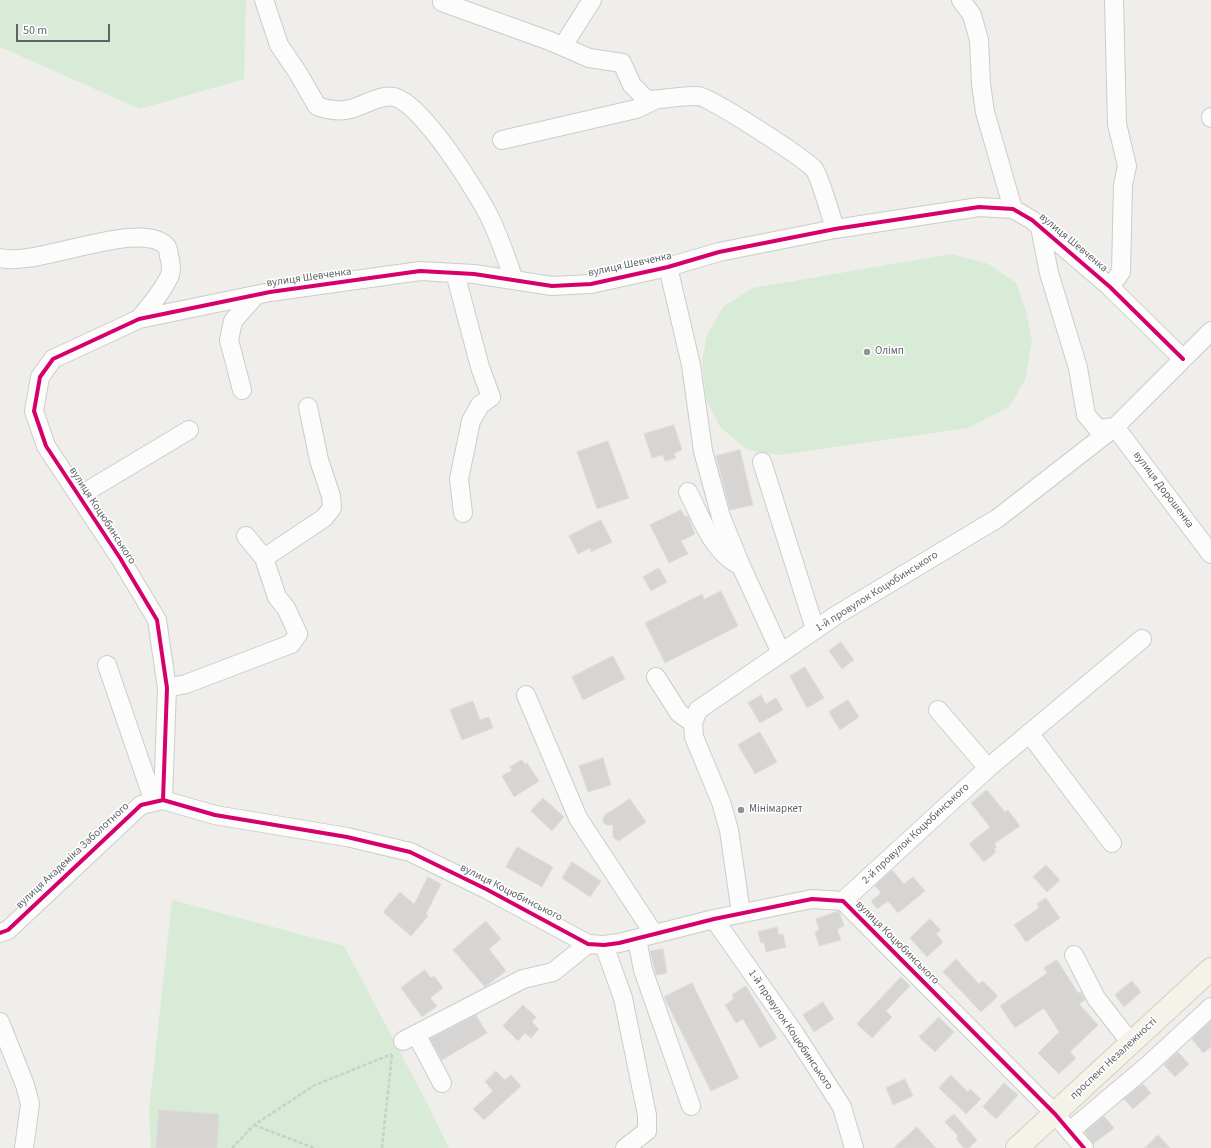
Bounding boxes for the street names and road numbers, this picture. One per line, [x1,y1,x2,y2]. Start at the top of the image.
street label: вулиця Шевченка [1036,210,1110,276]
street label: вулиця Шевченка [587,250,673,280]
street label: вулиця Шевченка [266,266,352,290]
street label: вулиця Дорошенка [1130,449,1196,531]
street label: вулиця Коцюбинського [66,465,138,567]
street label: 1-й провулок Коцюбинського [813,549,941,635]
street label: 2-й провулок Коцюбинського [860,781,972,887]
street label: вулиця Академіка Заболотного [14,800,132,912]
street label: вулиця Коцюбинського [458,861,564,925]
street label: вулиця Коцюбинського [852,898,942,988]
street label: 1-й провулок Коцюбинського [745,967,835,1093]
street label: проспект Незалежності [1068,1015,1160,1103]

